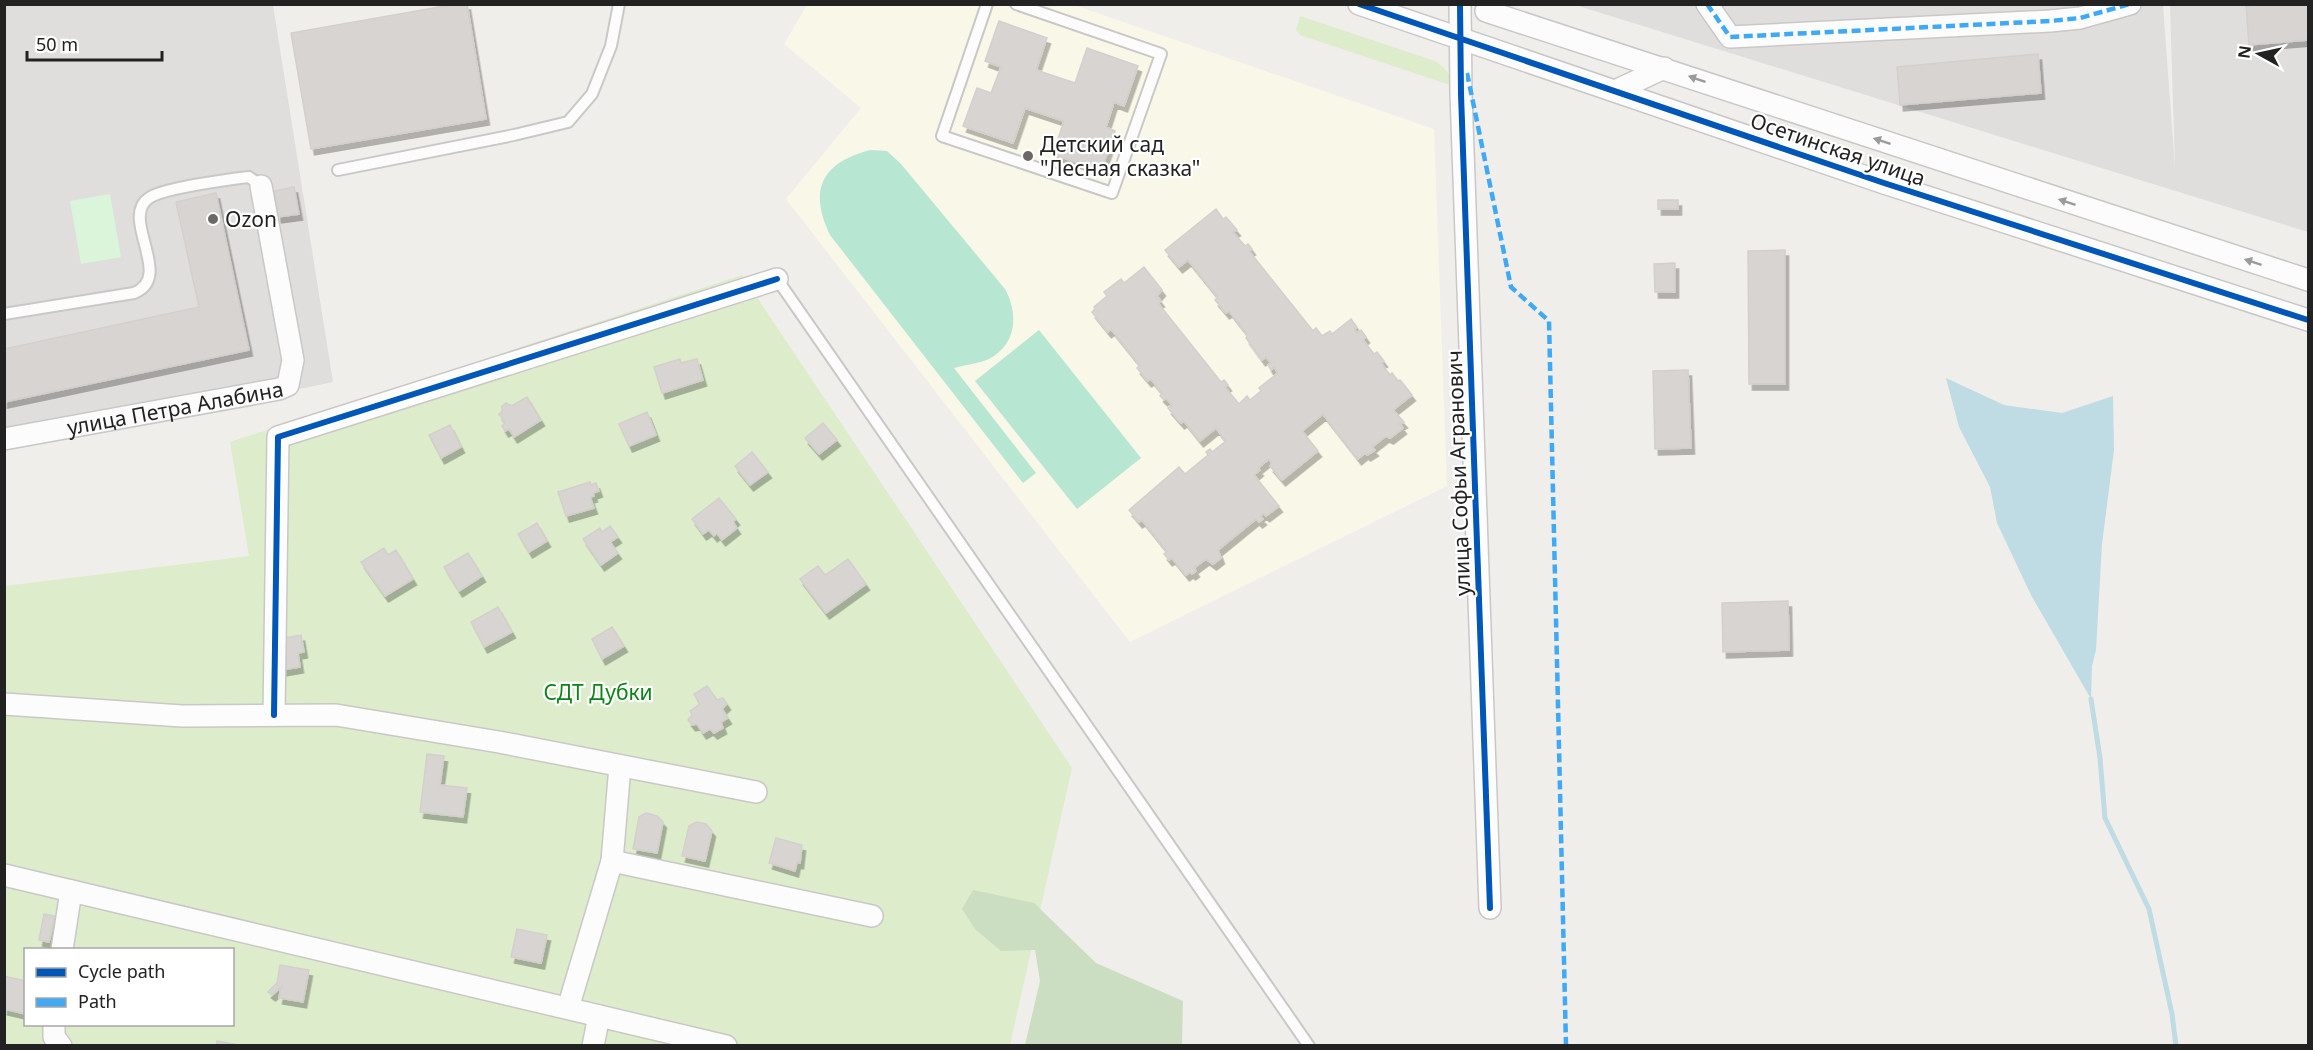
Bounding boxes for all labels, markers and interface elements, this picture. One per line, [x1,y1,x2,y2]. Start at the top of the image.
scale bar [27,24,162,62]
north arrow [2229,24,2289,84]
text: 50 m [36,32,78,56]
text: N [2232,44,2256,60]
one-way arrow [1688,74,1706,84]
street label: Осетинская улица [1747,106,1929,192]
place label: Детский сад "Лесная сказка" [1040,130,1200,182]
one-way arrow [1873,136,1891,146]
marker: Детский сад "Лесная сказка" [1021,149,1035,163]
one-way arrow [2058,196,2076,206]
place label: Ozon [225,205,277,233]
marker: Ozon [206,212,220,226]
one-way arrow [2244,257,2262,266]
street label: улица Софьи Агранович [1440,350,1476,596]
street label: улица Петра Алабина [65,375,285,441]
park label: СДТ Дубки [543,678,653,706]
legend [24,948,234,1026]
text: Cycle path [78,959,165,983]
text: Path [78,989,117,1013]

